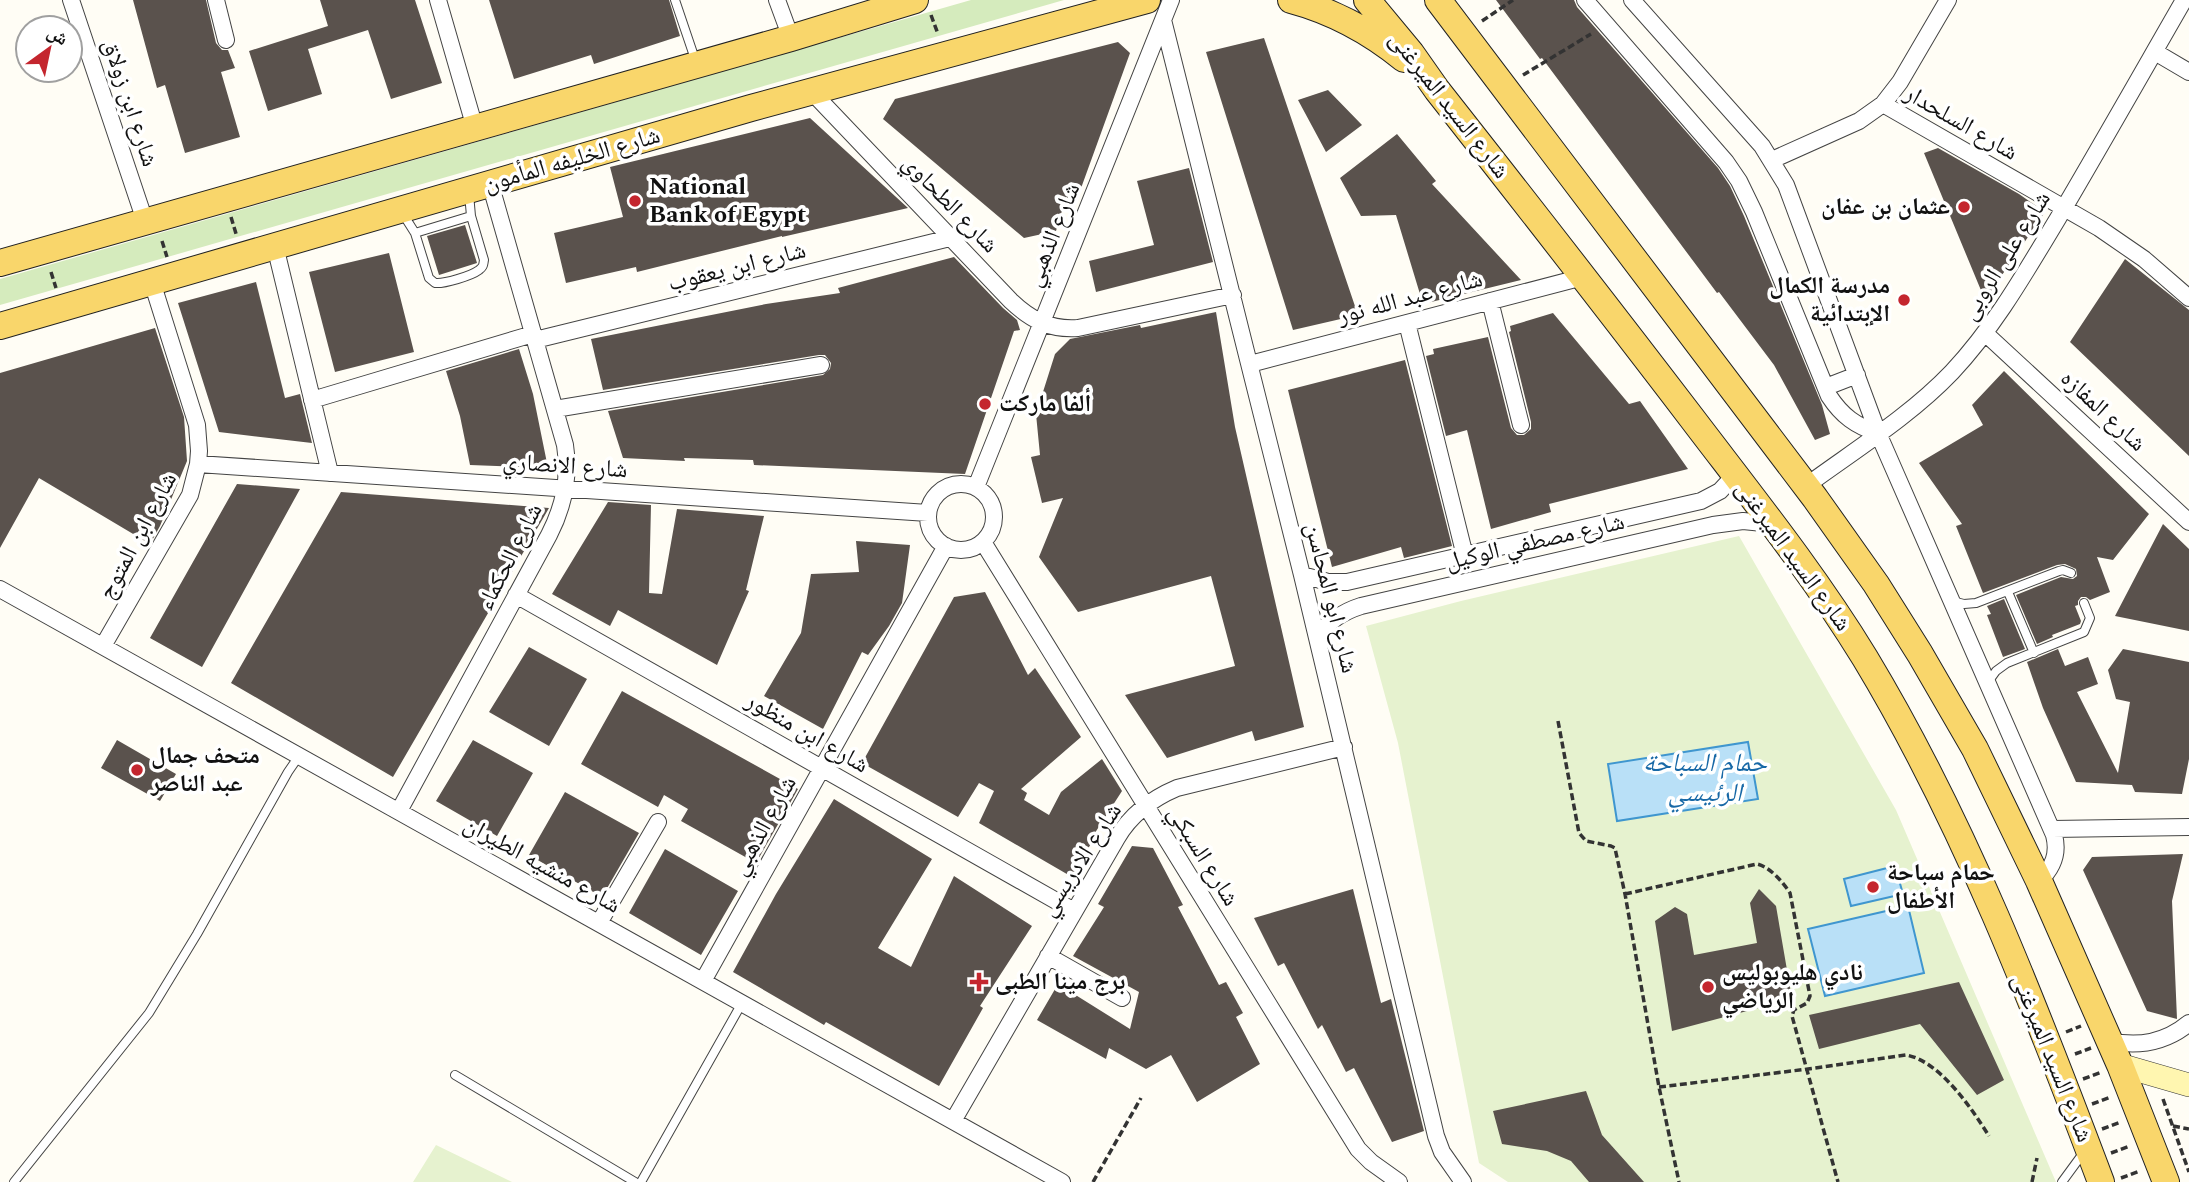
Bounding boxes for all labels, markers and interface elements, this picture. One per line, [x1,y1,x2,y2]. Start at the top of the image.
north arrow [14,14,84,84]
text: ش [41,18,74,54]
street label: شارع السيد الميرغنى [1380,23,1518,187]
street label: شارع ابن زولاق [92,34,168,172]
street label: شارع السلحدار [1896,75,2025,170]
street label: شارع الخليفه المأمون [480,118,664,202]
street label: شارع الطحاوي [893,146,1007,262]
place label: National Bank of Egypt [649,169,806,233]
street label: شارع الذهبي [1016,177,1090,293]
street label: شارع على الروبى [1952,184,2060,328]
place label: عثمان بن عفان [1821,189,1950,225]
marker: National Bank of Egypt [627,193,643,209]
marker: عثمان بن عفان [1956,199,1972,215]
street label: شارع ابن يعقوب [664,232,810,302]
street label: شارع عبد الله نور [1333,261,1487,335]
place label: مدرسة الكمال الإبتدائية [1769,268,1890,332]
marker: مدرسة الكمال الإبتدائية [1896,292,1912,308]
street label: شارع المفازه [2052,361,2154,461]
place label: ألفا ماركت [999,386,1091,422]
marker: ألفا ماركت [977,396,993,412]
street label: شارع الانصاري [501,444,629,488]
street label: شارع ابن المتوج [89,466,187,606]
street label: شارع السيد الميرغنى [1726,473,1860,639]
street label: شارع الحكماء [468,497,552,617]
street label: شارع مصطفي الوكيل [1442,504,1628,580]
street label: شارع ابو المحاسن [1295,519,1367,677]
street label: شارع ابن منظور [738,683,876,783]
place label: متحف جمال عبد الناصر [150,738,260,802]
water label: حمام السباحة الرئيسي [1643,743,1768,813]
marker: متحف جمال عبد الناصر [129,762,145,778]
street label: شارع الذهبي [722,769,806,883]
street label: شارع الادريسي [1031,796,1131,924]
street label: شارع السبكي [1158,799,1248,913]
street label: شارع منشيه الطيران [457,807,627,923]
place label: حمام سباحة الأطفال [1887,855,1995,919]
marker: حمام سباحة الأطفال [1865,879,1881,895]
place label: نادي هليوبوليس الرياضي [1722,955,1863,1019]
place label: برج مينا الطبى [995,964,1125,1000]
street label: شارع السيد الميرغنى [2002,968,2102,1148]
marker: برج مينا الطبى [969,972,989,992]
marker: نادي هليوبوليس الرياضي [1700,979,1716,995]

